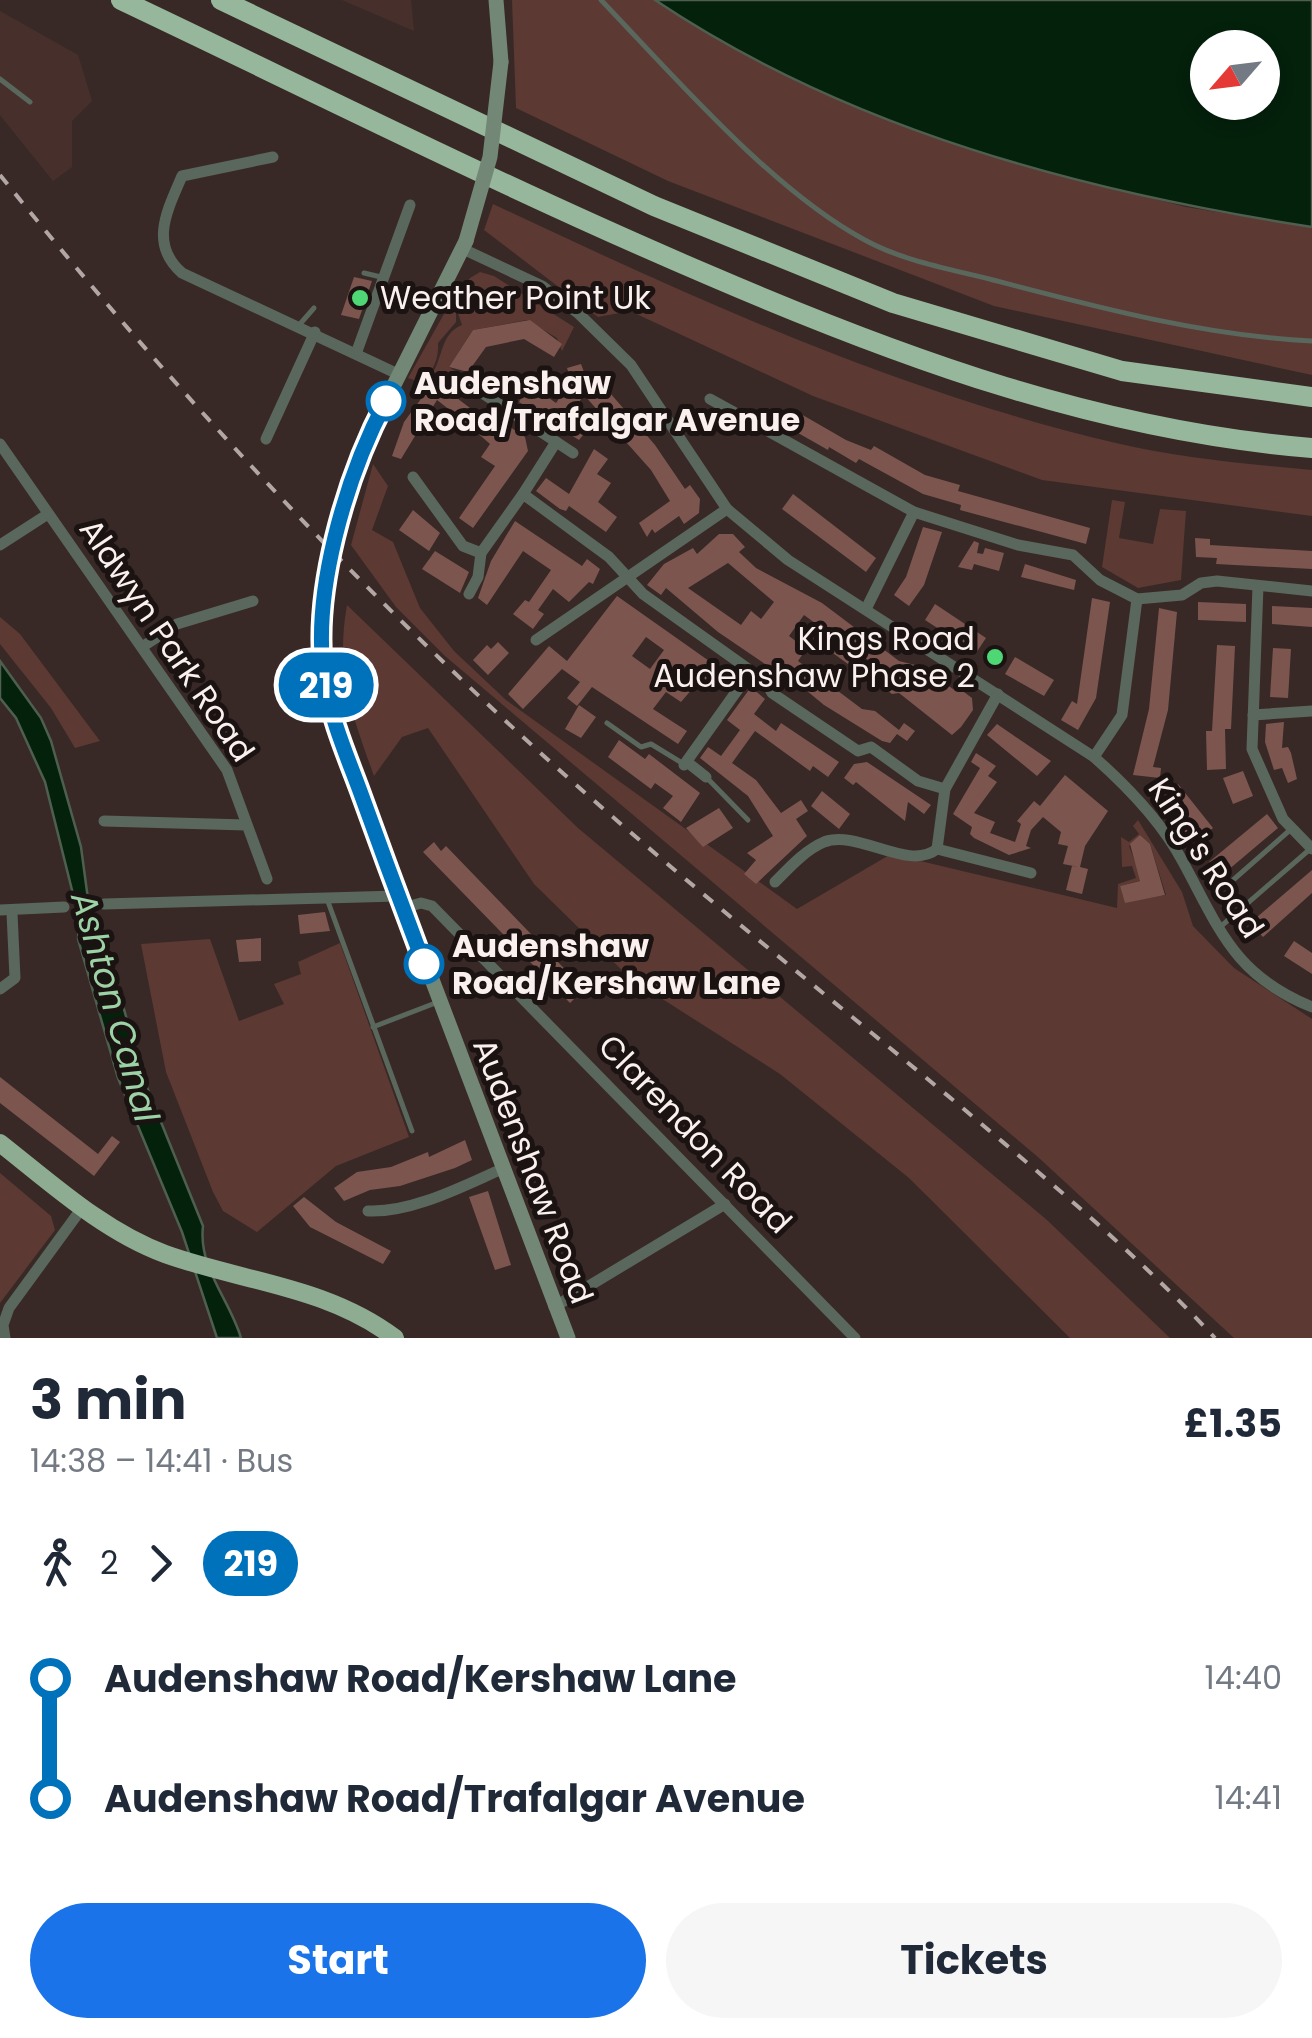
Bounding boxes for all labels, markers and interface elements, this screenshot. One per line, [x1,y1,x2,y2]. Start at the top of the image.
north arrow [1190,30,1280,120]
map controls [1190,30,1280,120]
place label: Weather Point Uk [380,275,651,320]
marker: Weather Point Uk [349,287,371,309]
place label: Audenshaw Road/Trafalgar Avenue [414,360,800,442]
marker: Audenshaw Road/Trafalgar Avenue [367,382,405,420]
street label: Aldwyn Park Road [69,509,266,770]
place label: Kings Road Audenshaw Phase 2 [653,616,975,698]
marker: Kings Road Audenshaw Phase 2 [984,646,1006,668]
line badge: 219 [268,652,384,718]
text: 219 [299,661,353,710]
street label: King's Road [1138,769,1275,947]
water label: Ashton Canal [59,885,172,1128]
place label: Audenshaw Road/Kershaw Lane [452,923,781,1005]
marker: Audenshaw Road/Kershaw Lane [405,945,443,983]
street label: Clarendon Road [589,1024,802,1243]
street label: Audenshaw Road [462,1032,605,1310]
text: 3 min [30,1361,186,1438]
text: £1.35 [1184,1397,1282,1450]
text: 14:38 – 14:41 · Bus [30,1438,293,1483]
icon: walk [30,1536,85,1591]
icon: forward [133,1536,188,1591]
text: 219 [223,1539,278,1588]
text: 2 [100,1540,118,1585]
text: Audenshaw Road/Kershaw Lane [104,1652,737,1705]
text: 14:40 [1205,1655,1282,1700]
text: Audenshaw Road/Trafalgar Avenue [104,1772,805,1825]
text: 14:41 [1214,1775,1282,1820]
button: Start [30,1903,646,2018]
button: Tickets [666,1903,1282,2018]

